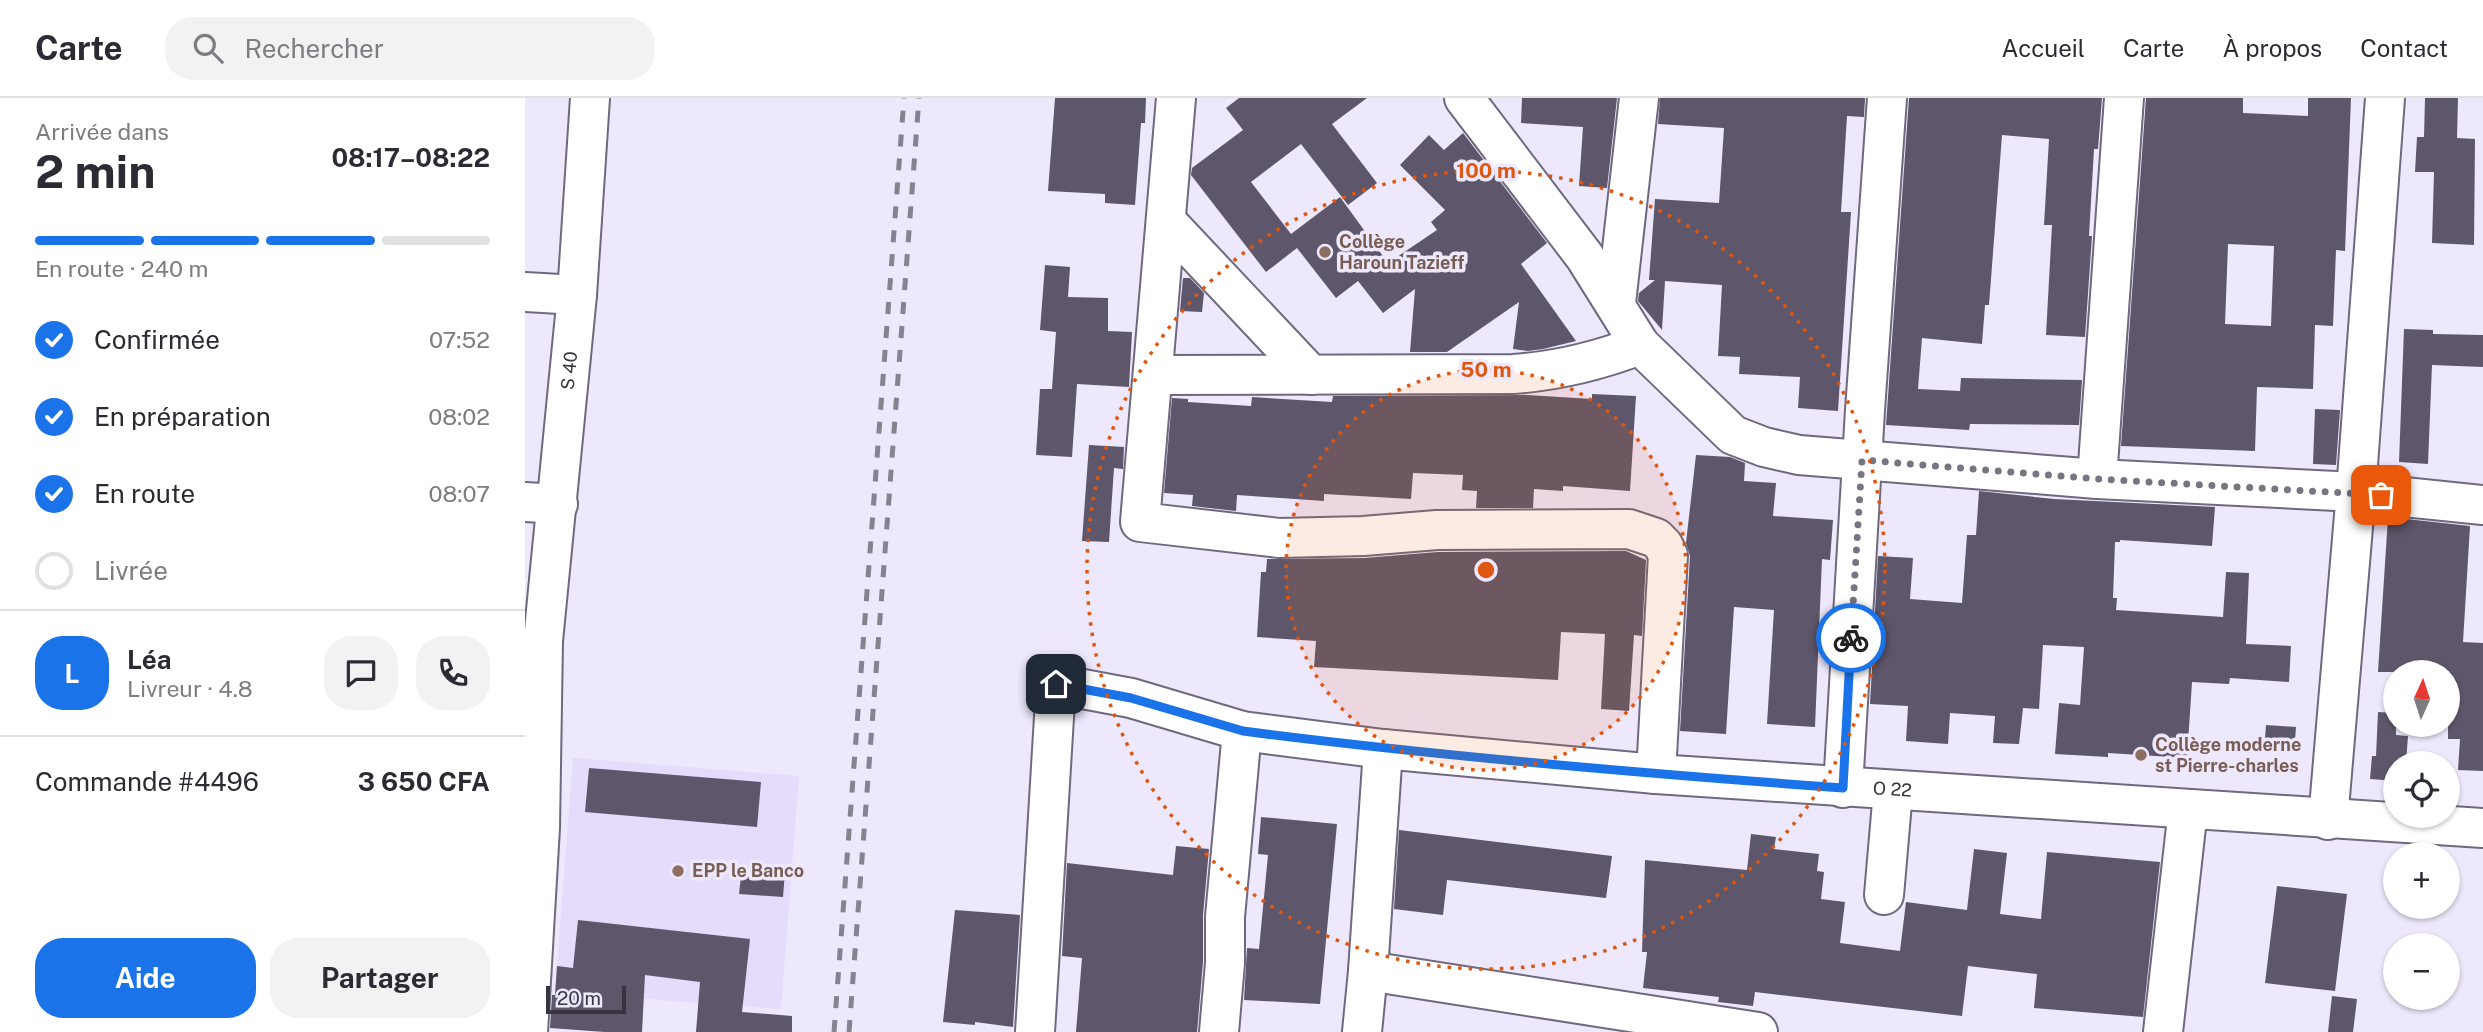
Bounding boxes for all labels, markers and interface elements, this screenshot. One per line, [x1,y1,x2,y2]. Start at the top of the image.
search box [165,17,655,80]
text: Carte [35,29,123,67]
icon: search [189,29,227,67]
text: Rechercher [245,33,384,64]
text: Accueil [2002,34,2085,62]
text: Carte [2123,34,2184,62]
text: À propos [2222,34,2322,62]
text: Contact [2360,34,2448,62]
text: Arrivée dans [35,118,169,145]
text: 08:17–08:22 [331,142,490,173]
text: 2 min [35,144,155,198]
text: 100 m [1456,158,1516,183]
place label: Collège Haroun Tazieff [1339,231,1464,273]
marker: Collège Haroun Tazieff [1317,244,1333,260]
text: En route · 240 m [35,255,209,282]
icon: check [35,321,73,359]
text: Confirmée [94,324,220,355]
text: 07:52 [429,326,490,353]
street label: S 40 [557,350,581,391]
text: 50 m [1460,357,1512,382]
icon: check [35,398,73,436]
text: En préparation [94,401,271,432]
text: 08:02 [428,403,490,430]
pin [2351,465,2411,525]
icon: check [35,475,73,513]
icon: bag [2362,476,2400,514]
text: En route [94,478,195,509]
text: 08:07 [429,480,490,507]
text: Livrée [94,555,168,586]
centre of rings [1474,558,1498,582]
courier [1816,603,1886,673]
icon: bike [1832,619,1870,657]
button: chat [324,636,398,710]
button: phone [416,636,490,710]
text: Léa [127,644,171,675]
pin [1026,654,1086,714]
text: L [64,658,80,689]
north arrow [2383,660,2461,737]
map controls [2383,660,2460,1010]
icon: home [1037,665,1075,703]
text: Livreur · 4.8 [127,675,253,702]
place label: Collège moderne st Pierre-charles [2155,734,2301,776]
marker: Collège moderne st Pierre-charles [2133,747,2149,763]
button: locate [2383,751,2460,828]
text: Commande #4496 [35,766,259,797]
text: 3 650 CFA [358,766,490,797]
street label: O 22 [1872,777,1913,801]
button: + [2383,842,2460,919]
place label: EPP le Banco [692,860,804,881]
marker: EPP le Banco [670,863,686,879]
button: − [2383,933,2460,1010]
button: Aide [35,938,256,1018]
button: Partager [270,938,490,1018]
scale bar [546,983,627,1015]
text: 20 m [557,987,601,1009]

